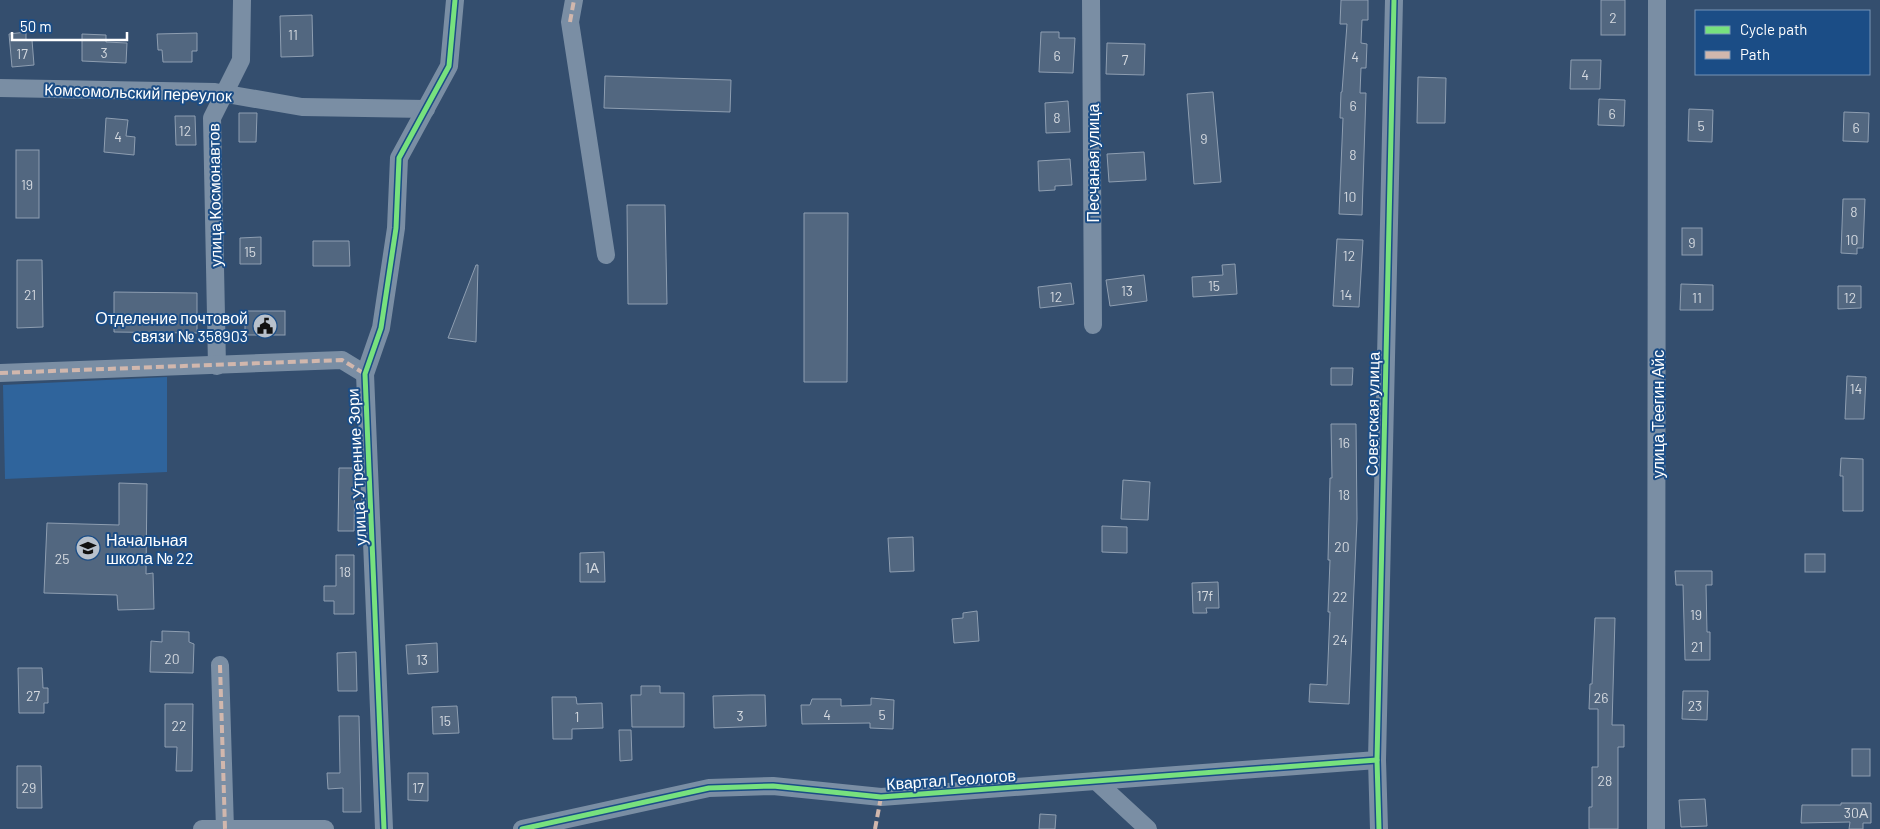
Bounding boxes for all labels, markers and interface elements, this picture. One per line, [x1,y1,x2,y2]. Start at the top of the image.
house number: 2 [1609,9,1617,26]
scale bar [12,10,128,42]
legend [1695,10,1870,75]
text: 50 m [20,17,52,35]
text: Cycle path [1740,20,1807,38]
house number: 11 [288,26,298,43]
house number: 3 [100,44,108,61]
house number: 17 [16,45,28,62]
text: Path [1740,45,1770,63]
house number: 6 [1053,47,1061,64]
house number: 4 [1351,48,1359,65]
house number: 7 [1122,51,1129,68]
house number: 4 [1581,66,1589,83]
street label: Комсомольский переулок [44,79,233,105]
house number: 6 [1349,97,1357,114]
street label: Песчаная улица [1083,103,1102,223]
house number: 6 [1608,105,1616,122]
house number: 8 [1053,109,1061,126]
house number: 5 [1697,117,1705,134]
house number: 6 [1852,119,1860,136]
house number: 12 [179,122,191,139]
street label: улица Космонавтов [203,123,225,267]
house number: 4 [114,128,122,145]
house number: 9 [1200,130,1208,147]
house number: 8 [1349,146,1357,163]
house number: 19 [21,176,33,193]
house number: 10 [1344,188,1356,205]
house number: 8 [1850,203,1858,220]
house number: 10 [1846,231,1858,248]
house number: 9 [1688,234,1696,251]
house number: 15 [244,243,256,260]
house number: 12 [1343,247,1355,264]
house number: 15 [1208,277,1220,294]
house number: 13 [1121,282,1133,299]
house number: 21 [24,286,36,303]
house number: 14 [1340,286,1352,303]
house number: 12 [1050,288,1062,305]
house number: 11 [1692,289,1702,306]
house number: 12 [1844,289,1856,306]
place label: Отделение почтовой связи № 358903 [95,308,248,345]
public building icon: Отделение почтовой связи № 358903 [252,313,278,339]
street label: улица Теегин Айс [1648,350,1667,478]
street label: Советская улица [1361,352,1383,476]
house number: 14 [1850,380,1862,397]
street label: улица Утренние Зори [342,388,370,546]
house number: 16 [1338,434,1350,451]
house number: 18 [1338,486,1350,503]
place label: Начальная школа № 22 [106,530,194,567]
school or university icon: Начальная школа № 22 [75,535,101,561]
house number: 20 [1334,538,1350,555]
house number: 25 [55,550,69,567]
house number: 1А [585,559,600,576]
house number: 18 [339,563,351,580]
house number: 17f [1197,587,1213,604]
house number: 22 [1332,588,1348,605]
house number: 19 [1690,606,1702,623]
house number: 24 [1332,631,1348,648]
house number: 21 [1691,638,1703,655]
house number: 20 [164,650,180,667]
house number: 13 [416,651,428,668]
house number: 27 [26,687,40,704]
house number: 26 [1594,689,1608,706]
house number: 23 [1688,697,1702,714]
house number: 4 [823,706,831,723]
house number: 5 [878,706,886,723]
house number: 3 [736,707,744,724]
house number: 1 [575,708,579,725]
house number: 15 [439,712,451,729]
house number: 22 [171,717,187,734]
street label: Квартал Геологов [885,765,1017,793]
house number: 28 [1598,772,1612,789]
house number: 29 [22,779,36,796]
house number: 17 [412,779,424,796]
house number: 30А [1844,804,1869,821]

